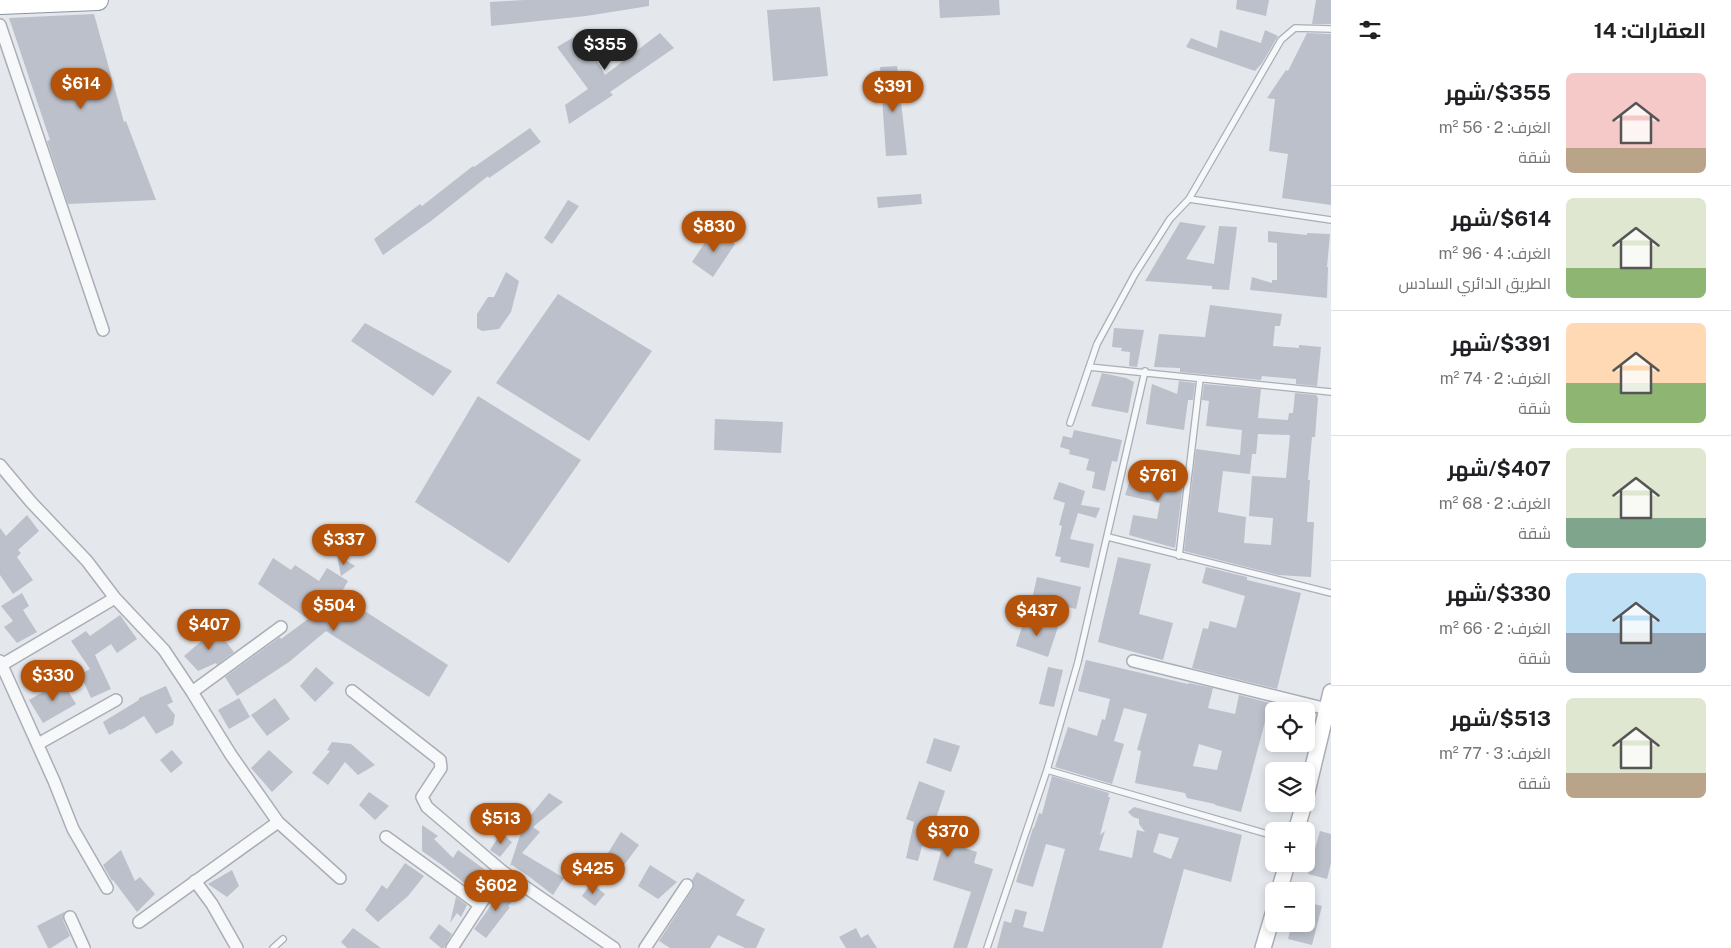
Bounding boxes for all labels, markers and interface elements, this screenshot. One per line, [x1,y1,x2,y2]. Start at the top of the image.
icon: filters [1356,16,1384,44]
text: العقارات: 14 [1594,18,1706,43]
pin: $355 [575,28,635,71]
text: $355 [583,35,627,54]
pin: $614 [51,68,111,110]
pin: $391 [863,70,923,113]
text: $614 [62,74,100,93]
text: $391 [874,77,912,96]
text: $355/شهر [1445,80,1551,105]
icon: home [1606,93,1666,153]
text: الغرف: 2 · 56 m² [1439,118,1551,137]
text: شقة [1518,148,1551,167]
text: $614/شهر [1451,206,1551,231]
pin: $830 [684,210,744,253]
text: $830 [693,217,735,236]
icon: home [1606,218,1666,278]
text: الغرف: 4 · 96 m² [1439,244,1551,263]
text: الطريق الدائري السادس [1399,274,1551,293]
text: $391/شهر [1451,331,1551,356]
icon: home [1606,343,1666,403]
text: الغرف: 2 · 74 m² [1440,369,1551,388]
text: شقة [1518,399,1551,418]
text: $407/شهر [1448,456,1551,481]
pin: $761 [1128,460,1188,502]
text: $761 [1139,466,1177,485]
icon: home [1606,468,1666,528]
text: الغرف: 2 · 68 m² [1439,494,1551,513]
pin: $337 [314,524,374,566]
text: شقة [1518,524,1551,543]
text: $337 [323,530,365,549]
text: $330/شهر [1446,581,1551,606]
pin: $504 [304,590,364,632]
icon: home [1606,593,1666,653]
pin: $437 [1007,594,1067,637]
text: $504 [313,596,355,615]
text: $437 [1016,601,1058,620]
pin: $407 [179,608,239,651]
text: $407 [188,615,230,634]
text: الغرف: 2 · 66 m² [1439,619,1551,638]
text: شقة [1518,649,1551,668]
pin: $330 [23,660,83,702]
text: $330 [32,666,74,685]
map controls [1265,702,1315,932]
button: locate [1265,702,1315,752]
text: $513/شهر [1451,706,1551,731]
icon: home [1606,718,1666,778]
text: الغرف: 3 · 77 m² [1439,744,1551,763]
button: layers [1265,762,1315,812]
text: شقة [1518,774,1551,793]
pin: $513 [471,802,531,845]
text: $513 [481,809,521,828]
pin: $370 [918,816,978,858]
text: $370 [927,822,969,841]
button: + [1265,822,1315,872]
pin: $425 [563,852,623,895]
text: $425 [572,859,614,878]
pin: $602 [466,870,526,912]
text: $602 [475,876,517,895]
button: − [1265,882,1315,932]

